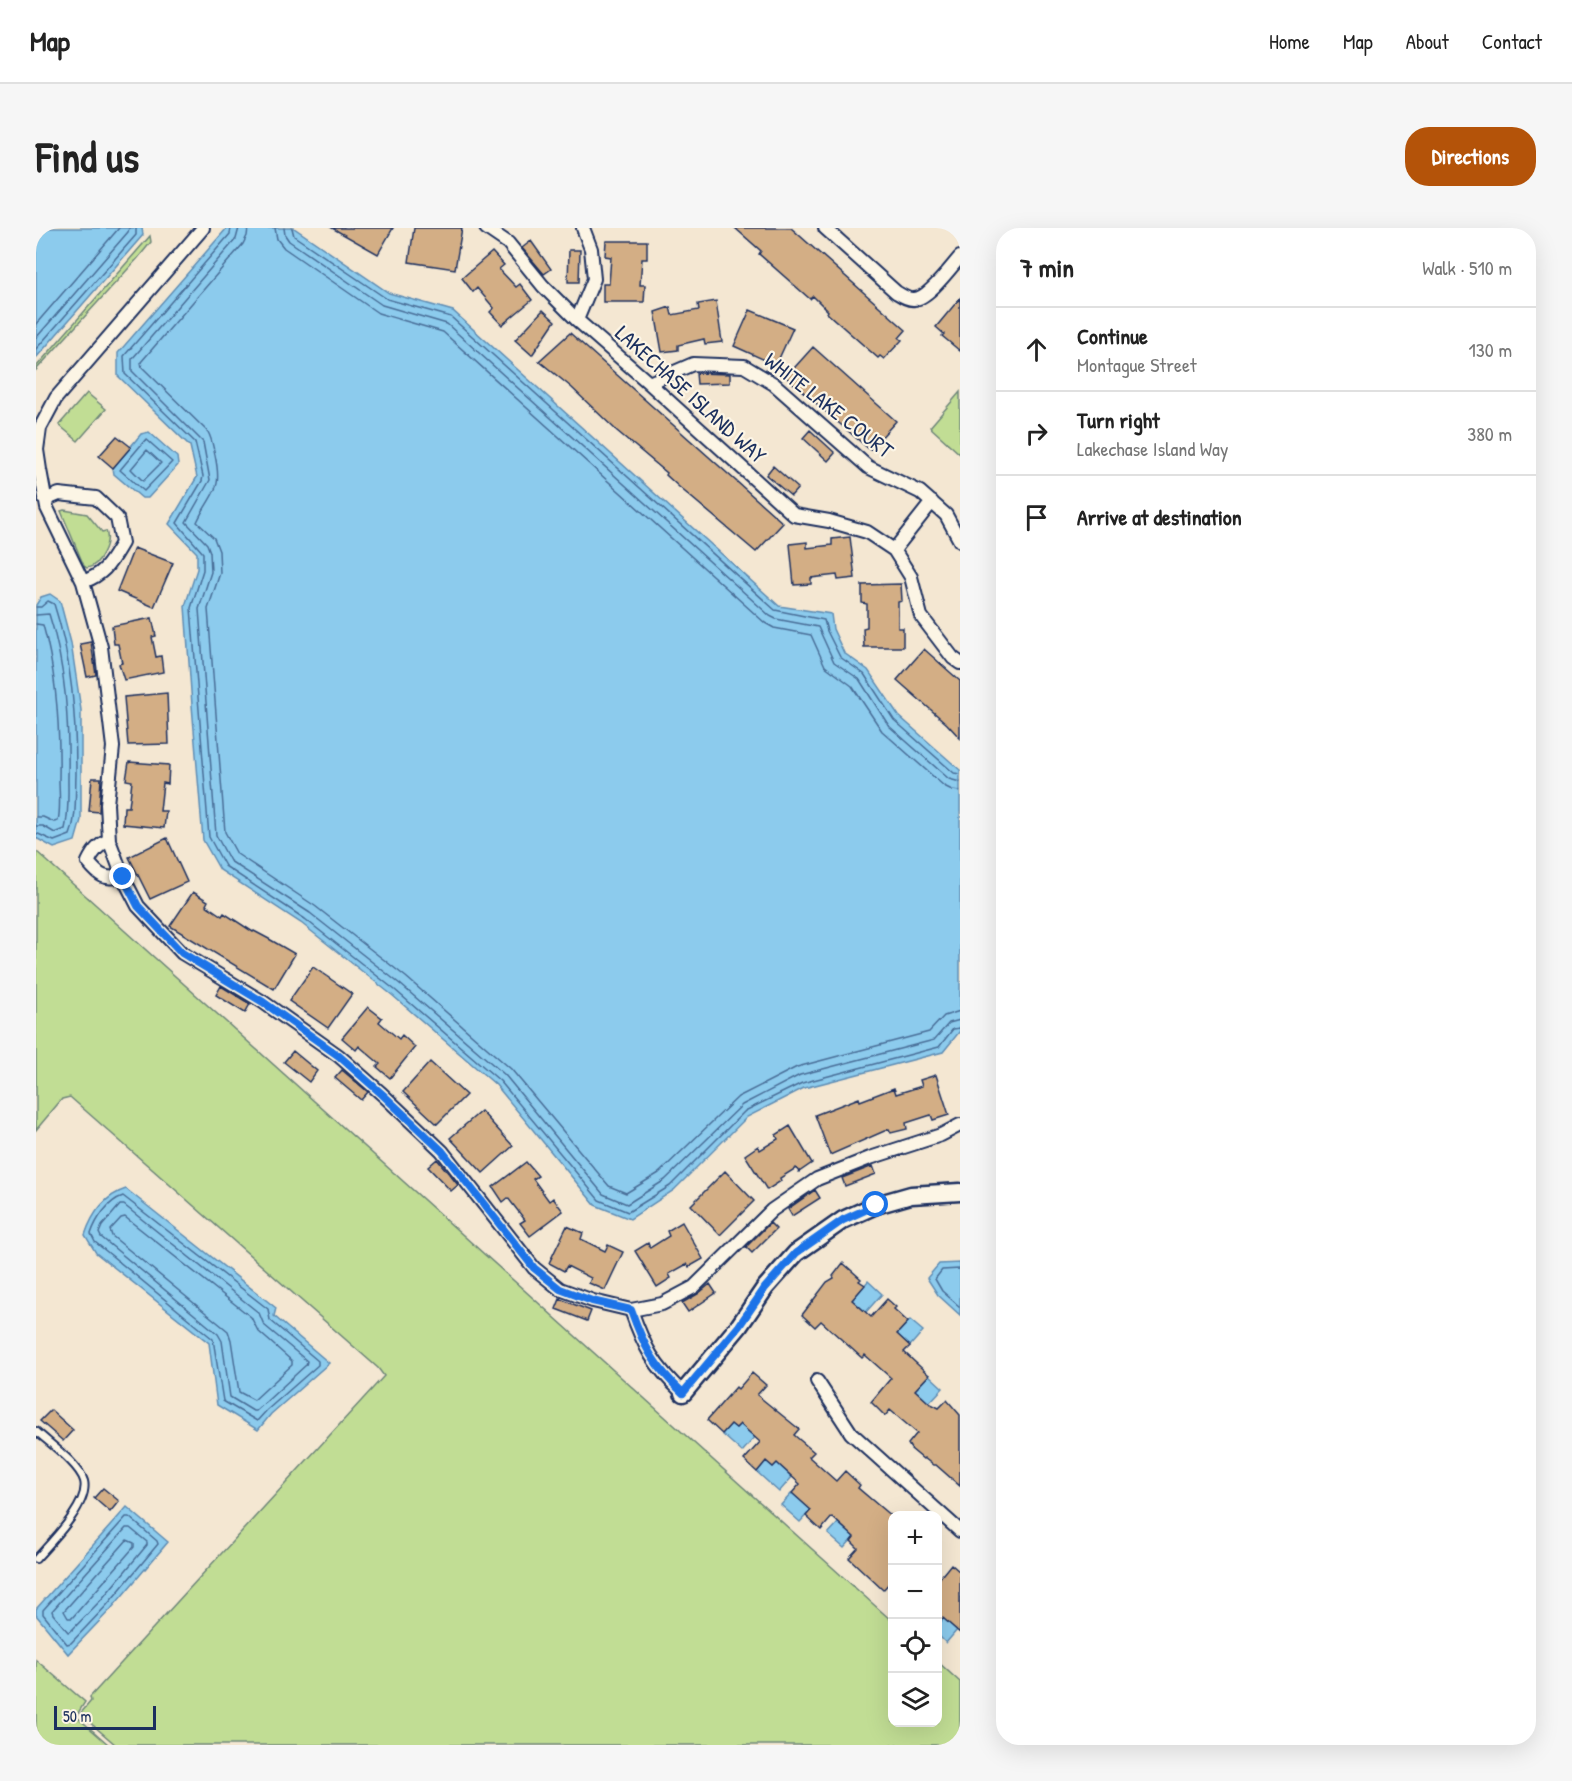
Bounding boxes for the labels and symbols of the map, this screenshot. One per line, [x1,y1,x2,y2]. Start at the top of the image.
street label: LAKECHASE ISLAND WAY [609,318,773,470]
street label: WHITE LAKE COURT [758,345,900,465]
route end [109,863,135,889]
route start [862,1191,888,1217]
scale bar [54,1703,156,1730]

